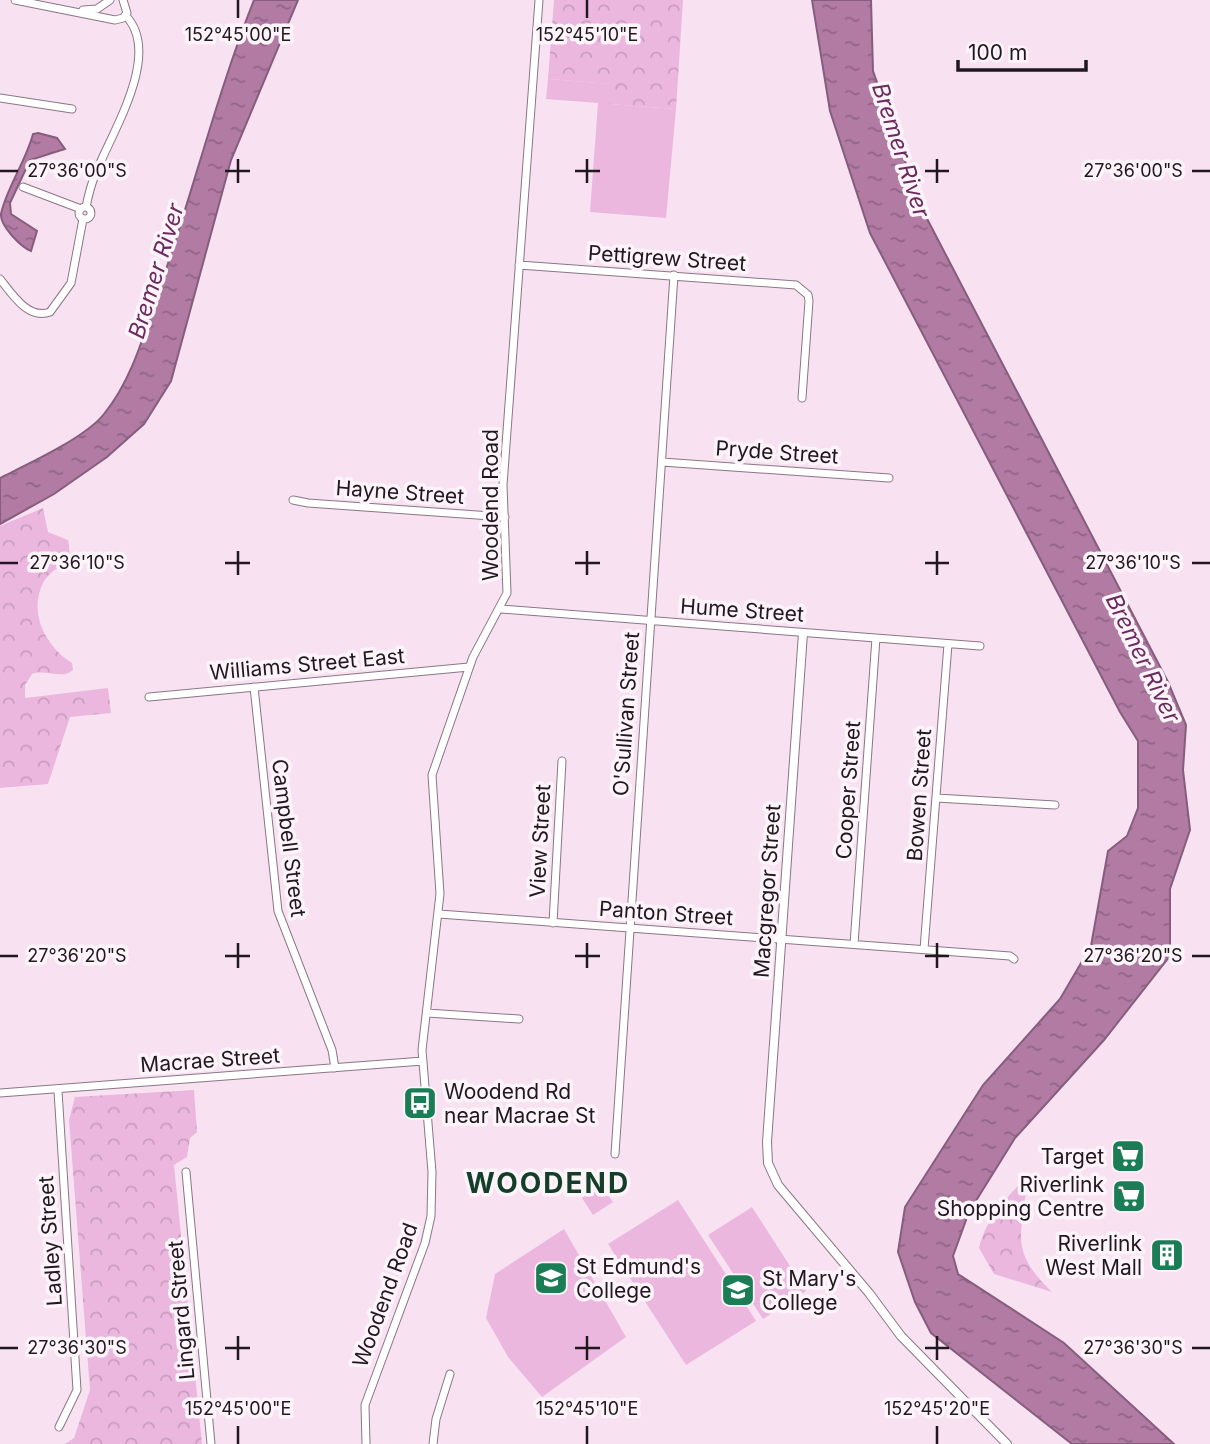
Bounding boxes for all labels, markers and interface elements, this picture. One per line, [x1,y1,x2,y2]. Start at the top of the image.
text: 152°45'00"E [185,24,291,45]
text: 152°45'10"E [536,24,638,45]
scale bar [958,28,1086,72]
text: 100 m [968,40,1027,65]
water label: Bremer River [866,79,936,222]
text: 27°36'00"S [27,160,127,181]
text: 27°36'00"S [1083,160,1183,181]
water label: Bremer River [122,199,190,342]
street label: Pettigrew Street [587,240,747,276]
street label: Woodend Road [478,429,503,581]
street label: Pryde Street [715,435,839,469]
street label: Hayne Street [335,475,465,509]
text: 27°36'10"S [29,552,125,573]
text: 27°36'10"S [1085,552,1181,573]
water label: Bremer River [1100,589,1187,728]
street label: Hume Street [679,593,805,627]
street label: O'Sullivan Street [608,631,644,797]
street label: Williams Street East [208,643,406,685]
street label: Cooper Street [831,720,865,860]
street label: Bowen Street [902,728,936,862]
street label: Campbell Street [267,758,311,918]
street label: View Street [525,783,555,898]
street label: Macgregor Street [748,803,786,979]
street label: Panton Street [598,896,734,930]
text: 27°36'20"S [27,945,127,966]
text: 27°36'20"S [1083,945,1183,966]
street label: Macrae Street [139,1043,281,1077]
place label: Woodend Rd near Macrae St [444,1079,596,1128]
bus stop icon: Woodend Rd near Macrae St [401,1084,439,1122]
supermarket icon: Target [1109,1137,1147,1175]
place label: Target [1041,1144,1104,1169]
district label: WOODEND [466,1166,630,1200]
place label: Riverlink Shopping Centre [937,1172,1104,1221]
street label: Ladley Street [33,1175,67,1307]
supermarket icon: Riverlink Shopping Centre [1110,1177,1148,1215]
street label: Woodend Road [347,1219,423,1371]
place label: Riverlink West Mall [1045,1231,1142,1280]
building icon: Riverlink West Mall [1148,1236,1186,1274]
street label: Lingard Street [162,1239,200,1381]
place label: St Edmund's College [576,1254,701,1303]
school or university icon: St Edmund's College [532,1259,570,1297]
place label: St Mary's College [762,1266,856,1315]
school or university icon: St Mary's College [719,1271,757,1309]
text: 27°36'30"S [27,1337,127,1358]
text: 27°36'30"S [1083,1337,1183,1358]
text: 152°45'00"E [185,1398,291,1419]
text: 152°45'10"E [536,1398,638,1419]
text: 152°45'20"E [884,1398,990,1419]

